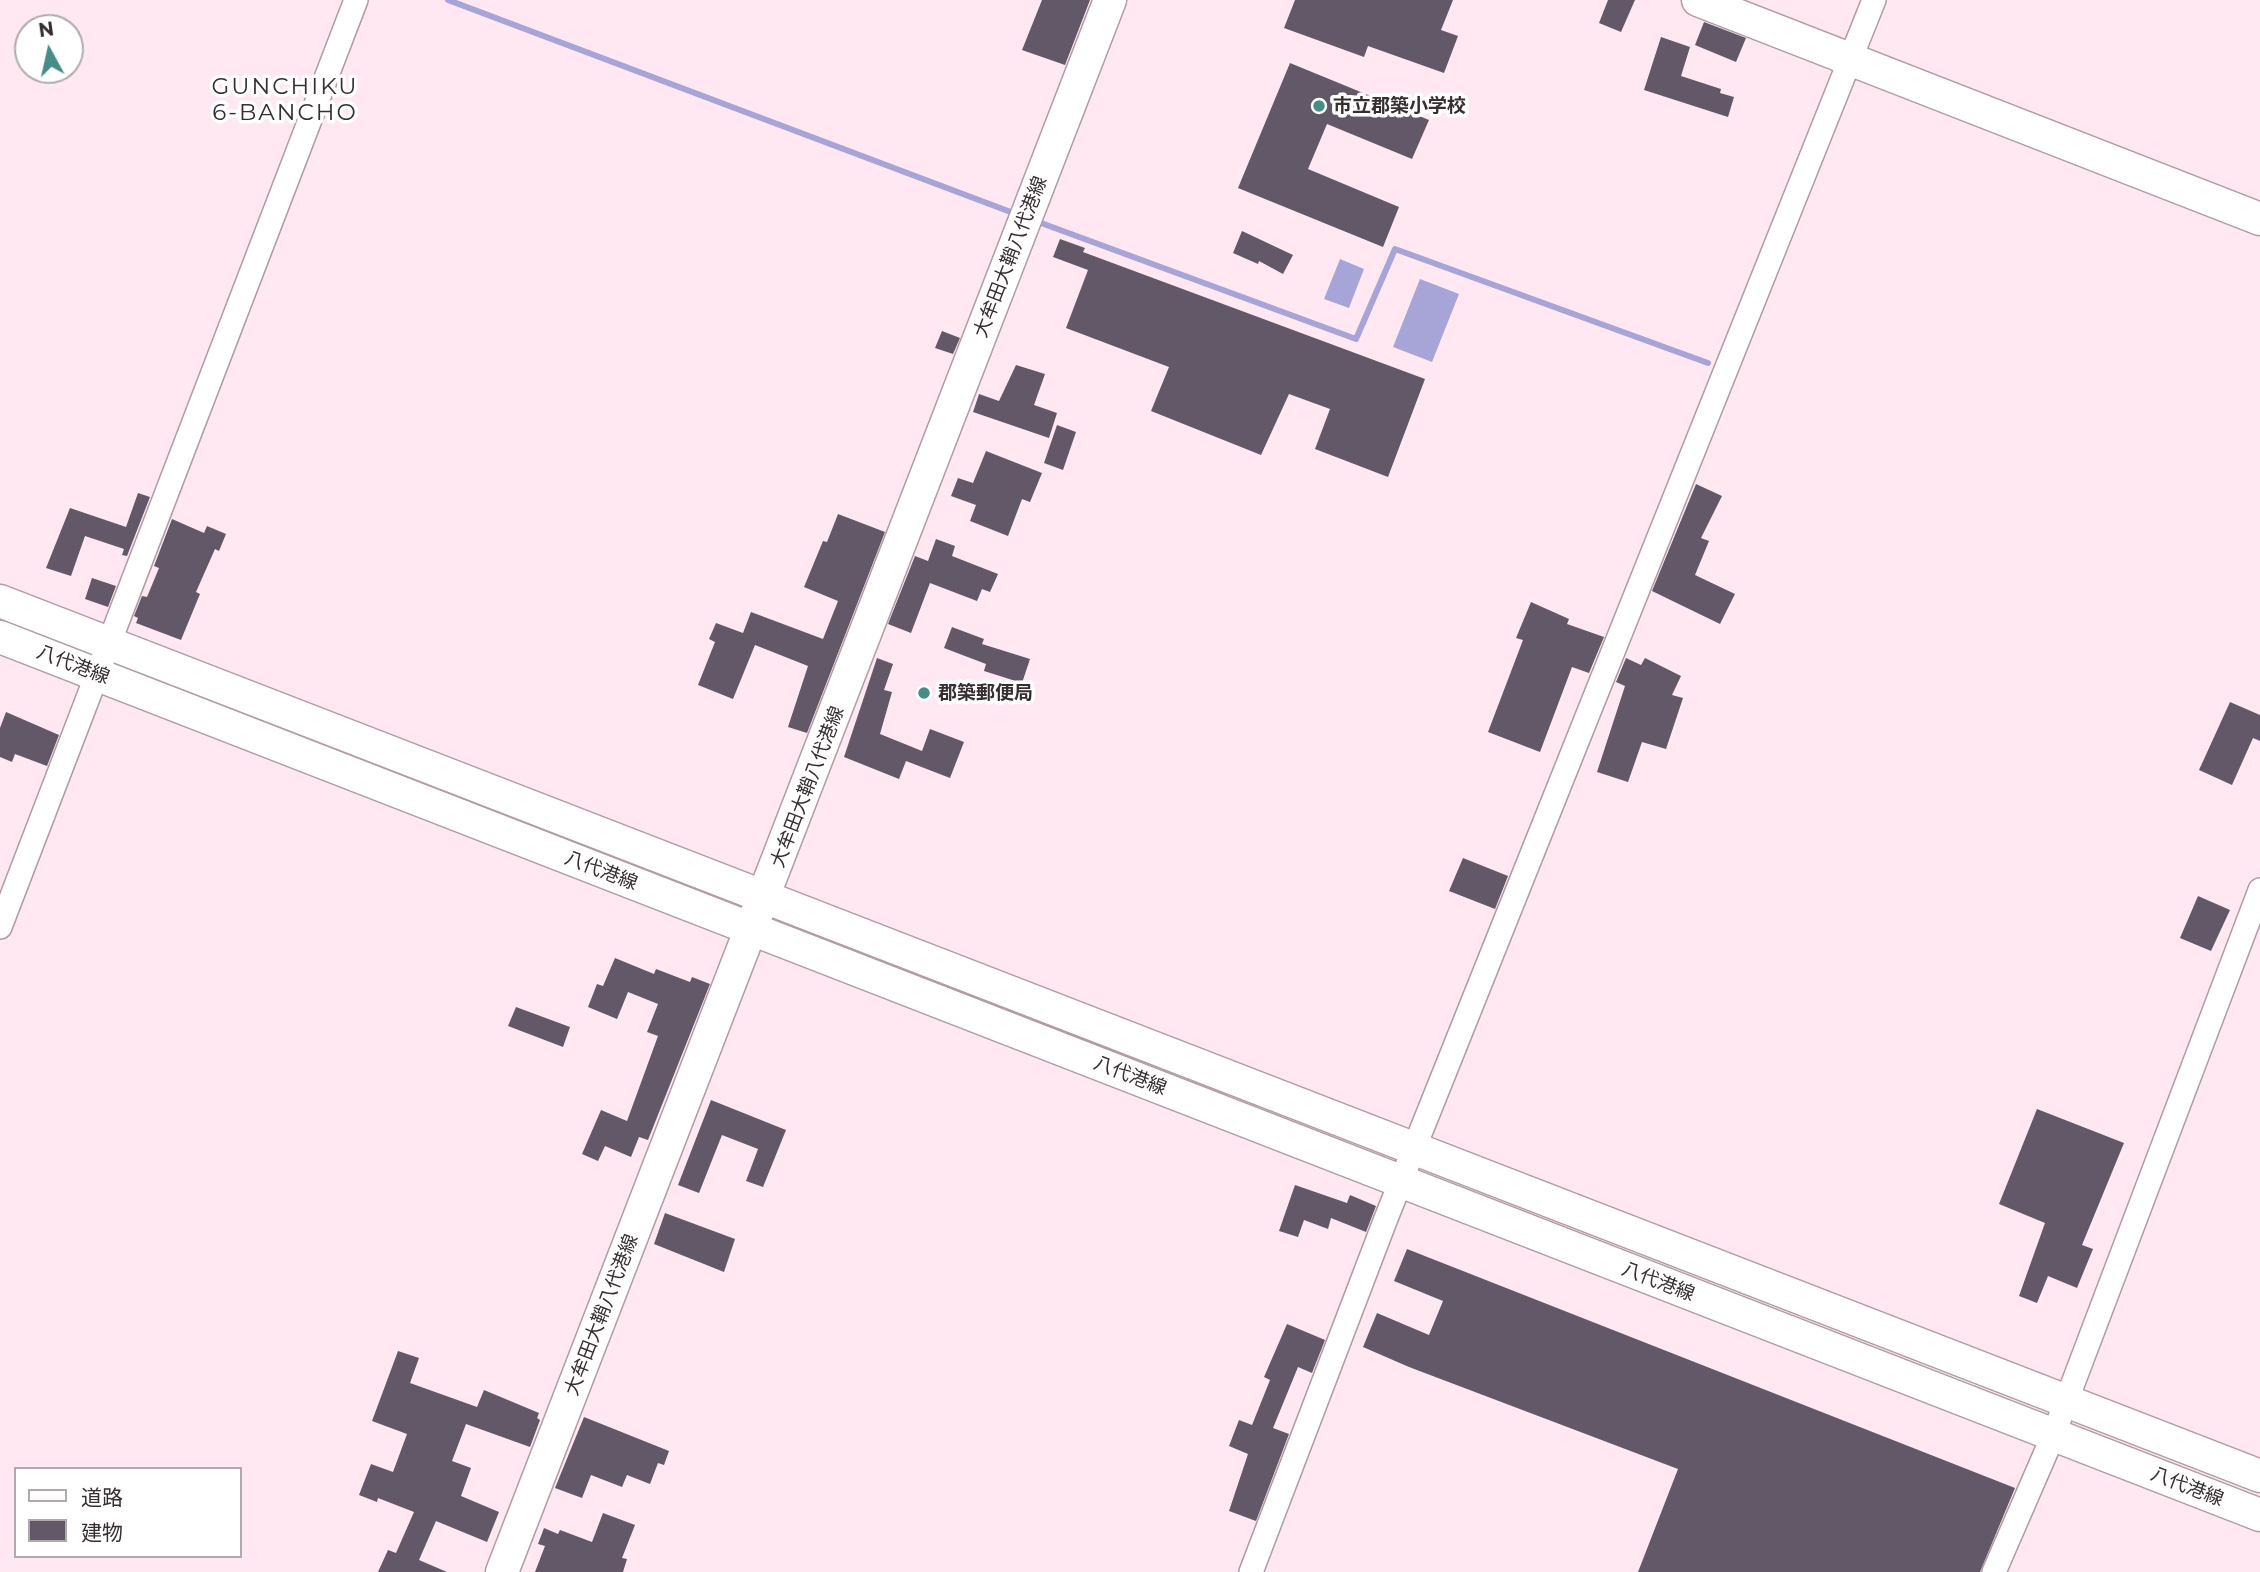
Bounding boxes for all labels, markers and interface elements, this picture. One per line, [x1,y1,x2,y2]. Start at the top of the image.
north arrow [14,14,84,84]
text: N [37,17,55,42]
district label: GUNCHIKU 6-BANCHO [213,73,357,127]
place label: 市立郡築小学校 [1333,95,1466,117]
marker: 市立郡築小学校 [1311,98,1327,114]
street label: 大牟田大鞘八代港線 [970,173,1052,341]
street label: 八代港線 [33,641,113,689]
place label: 郡築郵便局 [938,682,1033,704]
marker: 郡築郵便局 [916,685,932,701]
street label: 大牟田大鞘八代港線 [767,703,849,871]
street label: 八代港線 [561,847,641,895]
street label: 八代港線 [1090,1052,1170,1100]
street label: 大牟田大鞘八代港線 [561,1231,643,1399]
street label: 八代港線 [1618,1258,1698,1306]
street label: 八代港線 [2147,1463,2227,1511]
legend [14,1467,242,1558]
text: 道路 [81,1485,123,1510]
text: 建物 [81,1520,123,1545]

